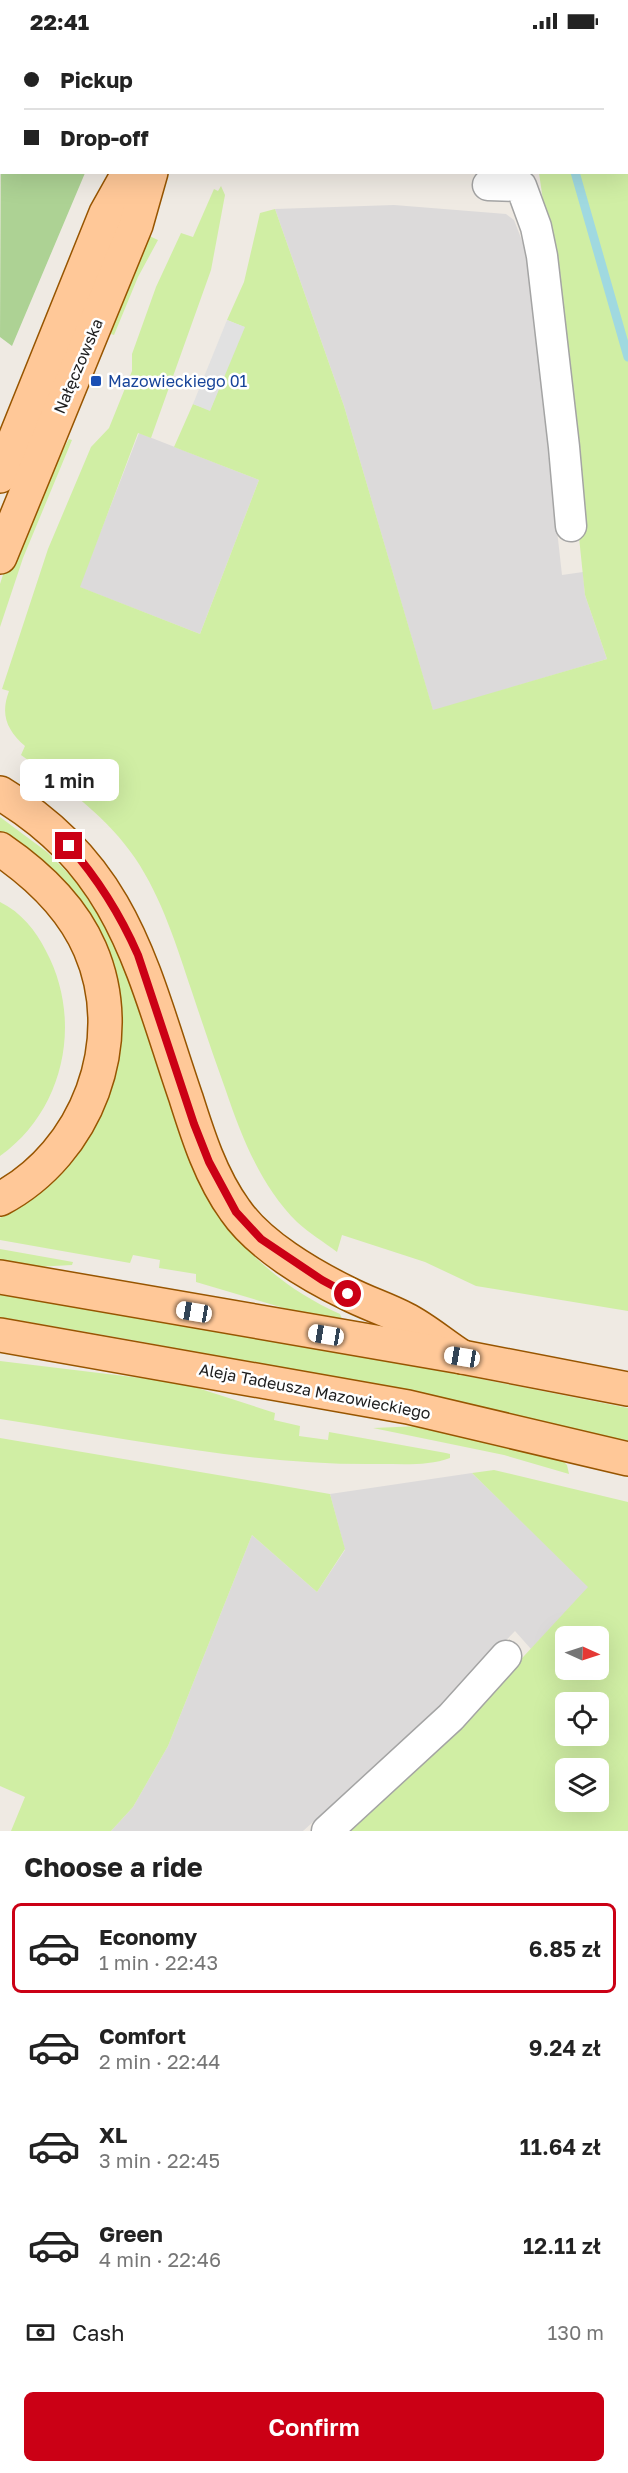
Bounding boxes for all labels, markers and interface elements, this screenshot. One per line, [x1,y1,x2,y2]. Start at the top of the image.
text: 22:41 [30,8,89,35]
text: Pickup [60,66,133,93]
text: Drop-off [60,124,149,151]
street label: Nałęczowska [49,315,107,417]
place label: Mazowieckiego 01 [108,371,248,391]
marker: Mazowieckiego 01 [89,374,103,388]
callout: 1 min [20,759,118,801]
text: 1 min [44,768,95,792]
route end [55,832,82,859]
route start [334,1280,361,1307]
car [175,1300,213,1324]
car [307,1323,345,1347]
car [443,1345,481,1369]
street label: Aleja Tadeusza Mazowieckiego [197,1359,433,1423]
north arrow [555,1626,609,1680]
map controls [555,1626,609,1812]
button: locate [555,1692,609,1746]
button: layers [555,1758,609,1812]
text: Choose a ride [24,1851,203,1883]
icon: car [27,1921,81,1975]
text: Economy [99,1923,197,1950]
text: 6.85 zł [529,1935,601,1962]
text: 1 min · 22:43 [99,1950,218,1974]
icon: car [27,2020,81,2074]
text: Comfort [99,2022,186,2049]
text: 9.24 zł [529,2034,601,2061]
text: 2 min · 22:44 [99,2049,221,2073]
icon: car [27,2119,81,2173]
text: XL [99,2121,127,2148]
text: 11.64 zł [520,2133,601,2160]
text: 3 min · 22:45 [99,2148,220,2172]
icon: car [27,2218,81,2272]
text: Green [99,2220,163,2247]
text: 12.11 zł [523,2232,601,2259]
text: 4 min · 22:46 [99,2247,221,2271]
icon: cash [24,2316,57,2349]
text: Cash [72,2319,125,2346]
text: 130 m [548,2320,604,2344]
button: Confirm [24,2392,604,2461]

